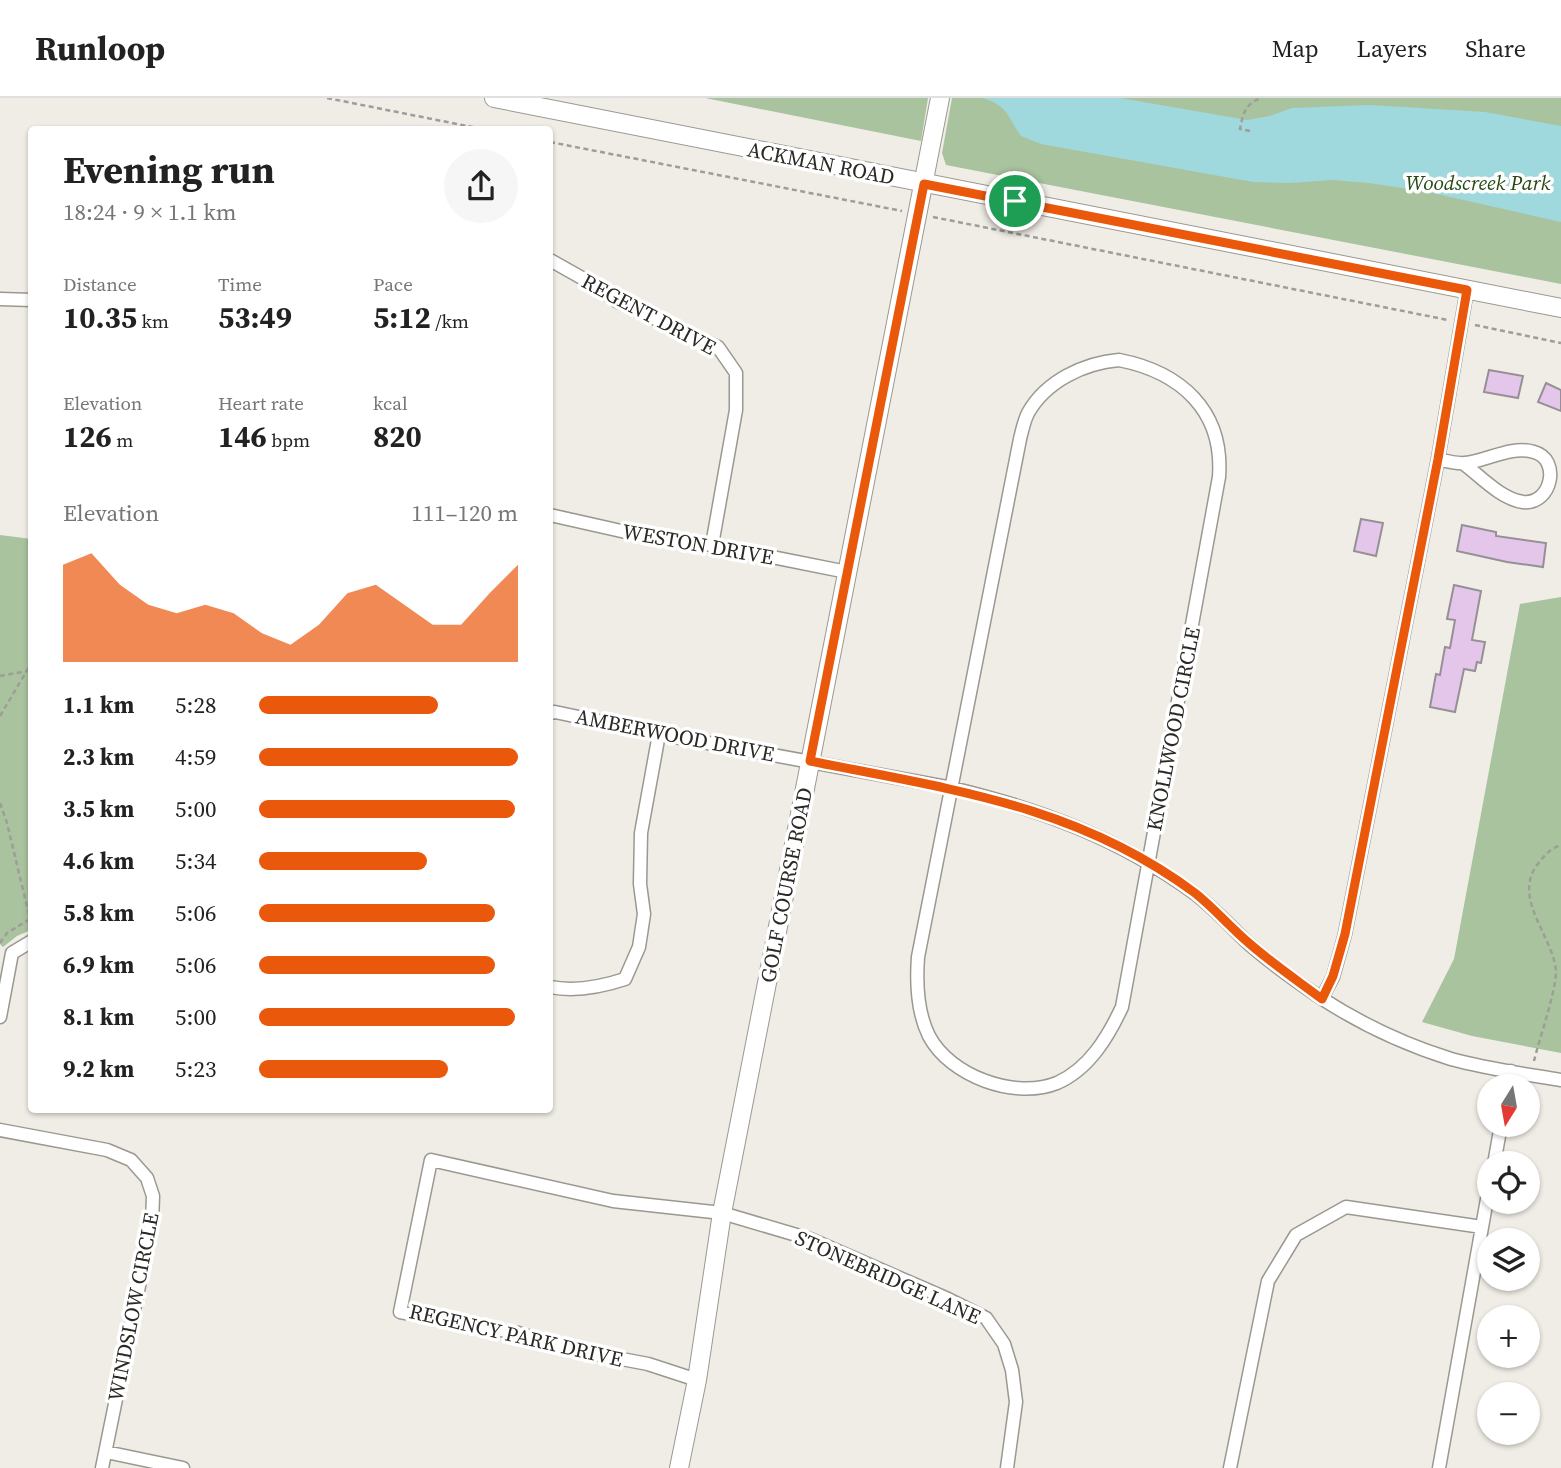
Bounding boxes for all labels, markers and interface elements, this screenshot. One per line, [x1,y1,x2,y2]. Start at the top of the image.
text: Runloop [35,26,165,71]
text: Map [1272,32,1319,65]
text: Layers [1357,32,1427,65]
text: Share [1465,32,1526,65]
street label: ACKMAN ROAD [745,135,897,191]
text: Evening run [63,144,275,196]
button: share [444,149,518,223]
park label: Woodscreek Park [1405,168,1551,197]
pin [985,171,1045,231]
icon: arrive [996,182,1034,220]
text: 18:24 · 9 × 1.1 km [63,196,237,228]
street label: REGENT DRIVE [577,266,721,362]
text: Distance [63,271,137,297]
text: Time [218,271,262,297]
text: Pace [373,271,413,297]
text: 10.35 [63,297,137,338]
text: 53:49 [218,297,292,338]
text: 5:12 [373,297,431,338]
text: km [137,308,169,334]
text: /km [431,308,469,334]
text: Elevation [63,390,142,416]
text: Heart rate [218,390,304,416]
text: kcal [373,390,408,416]
text: 126 [63,416,112,457]
text: 146 [218,416,267,457]
text: 820 [373,416,422,457]
text: m [112,427,133,453]
text: bpm [267,427,310,453]
text: Elevation [63,497,159,529]
text: 111–120 m [411,497,518,529]
street label: WESTON DRIVE [620,516,776,572]
street label: KNOLLWOOD CIRCLE [1139,625,1207,833]
text: 1.1 km [63,689,134,721]
text: 5:28 [175,689,216,721]
street label: AMBERWOOD DRIVE [573,702,777,768]
text: 2.3 km [63,741,134,773]
text: 4:59 [175,741,216,773]
street label: GOLF COURSE ROAD [753,785,819,985]
text: 3.5 km [63,793,134,825]
text: 5:00 [175,793,216,825]
text: 4.6 km [63,845,134,877]
text: 5:34 [175,845,216,877]
text: 5.8 km [63,897,134,929]
text: 5:06 [175,897,216,929]
text: 6.9 km [63,949,134,981]
text: 5:06 [175,949,216,981]
text: 8.1 km [63,1001,134,1033]
text: 5:00 [175,1001,216,1033]
text: 9.2 km [63,1053,134,1085]
text: 5:23 [175,1053,216,1085]
north arrow [1477,1074,1540,1138]
map controls [1477,1074,1540,1445]
button: locate [1477,1151,1540,1214]
street label: WINDSLOW CIRCLE [100,1210,166,1404]
street label: STONEBRIDGE LANE [791,1223,985,1331]
button: layers [1477,1228,1540,1291]
street label: REGENCY PARK DRIVE [406,1296,626,1374]
button: + [1477,1305,1540,1368]
button: − [1477,1382,1540,1445]

